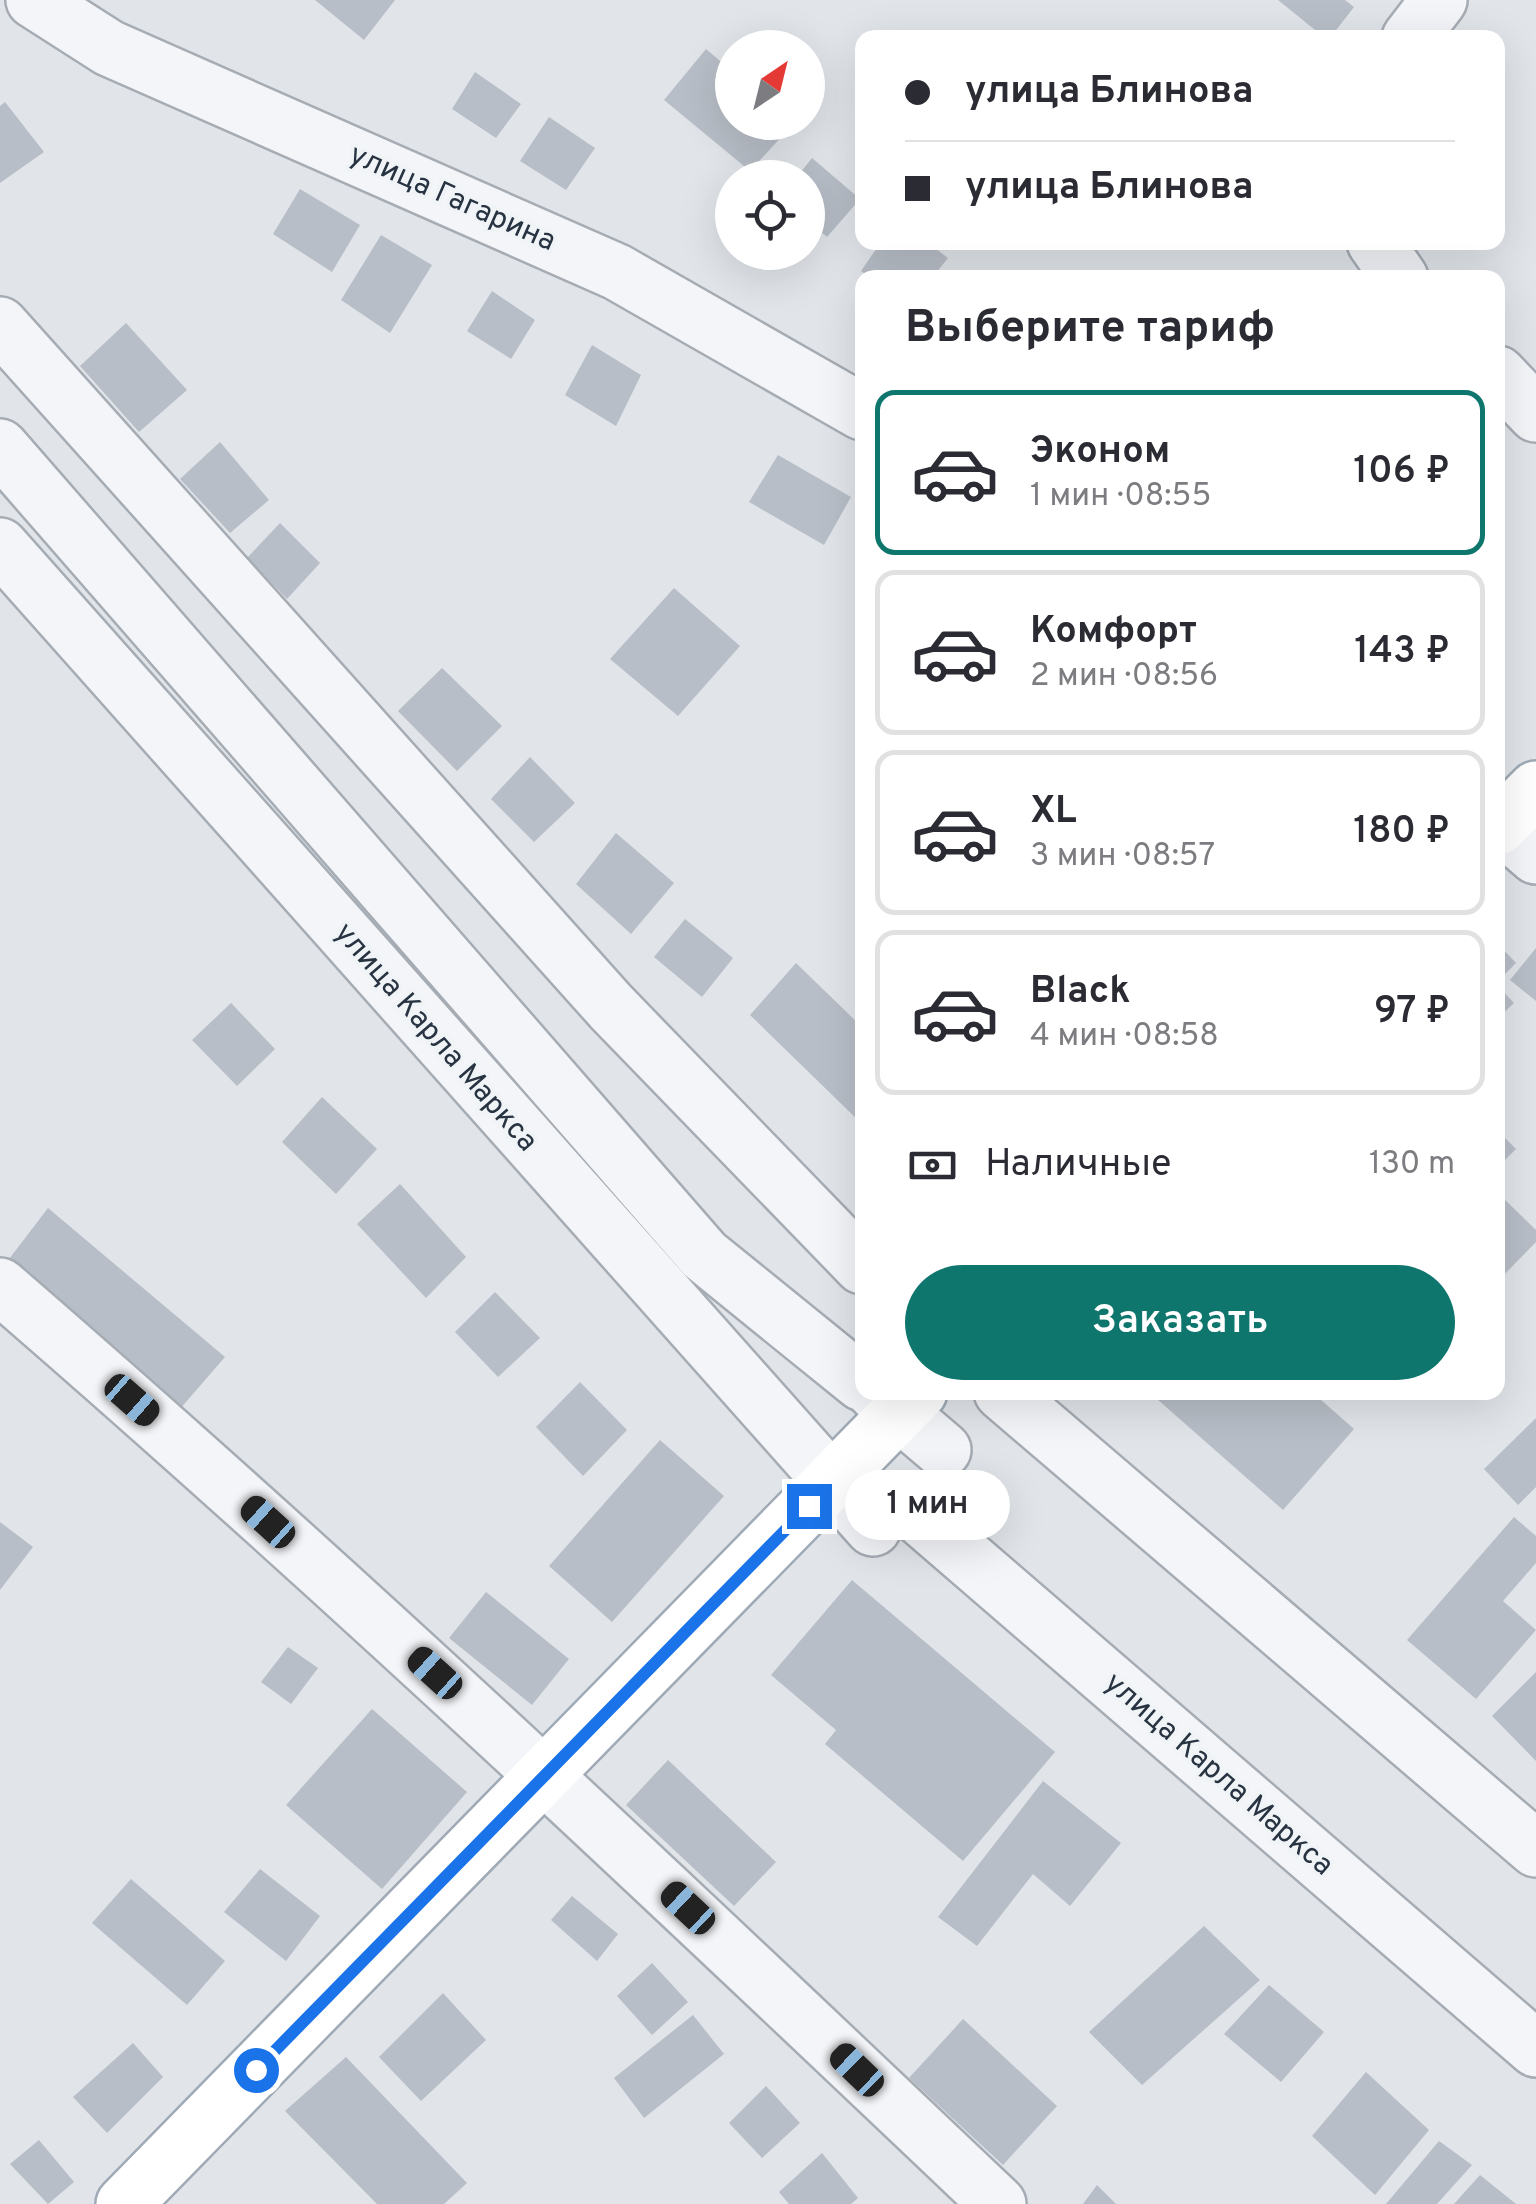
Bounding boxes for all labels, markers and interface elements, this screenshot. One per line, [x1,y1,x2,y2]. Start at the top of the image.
north arrow [715,30,825,140]
map controls [715,30,825,270]
text: улица Блинова [965,68,1253,117]
street label: улица Гагарина [343,137,561,261]
button: locate [715,160,825,270]
text: улица Блинова [965,164,1253,213]
text: Выберите тариф [905,301,1275,358]
icon: car [910,428,1000,518]
text: Эконом [1030,428,1170,477]
text: 106 ₽ [1353,448,1450,497]
text: 1 мин · 08:55 [1030,477,1211,517]
icon: car [910,608,1000,698]
text: Комфорт [1030,608,1197,657]
text: 143 ₽ [1354,628,1450,677]
text: 2 мин · 08:56 [1030,657,1218,697]
icon: car [910,788,1000,878]
text: XL [1030,788,1077,837]
text: 180 ₽ [1353,808,1450,857]
text: 3 мин · 08:57 [1030,837,1215,877]
street label: улица Карла Маркса [325,916,545,1160]
icon: car [910,968,1000,1058]
text: Black [1030,968,1130,1017]
text: 97 ₽ [1374,988,1450,1037]
text: 4 мин · 08:58 [1030,1017,1219,1057]
icon: cash [905,1138,960,1193]
text: Наличные [985,1141,1172,1190]
text: 130 m [1369,1145,1455,1185]
button: Заказать [905,1265,1455,1380]
car [100,1369,164,1431]
callout: 1 мин [844,1471,1009,1541]
route end [787,1484,832,1529]
text: 1 мин [887,1485,968,1525]
car [236,1491,300,1553]
car [403,1642,467,1704]
street label: улица Карла Маркса [1096,1665,1340,1885]
car [656,1877,720,1939]
car [825,2038,889,2102]
route start [234,2048,279,2093]

